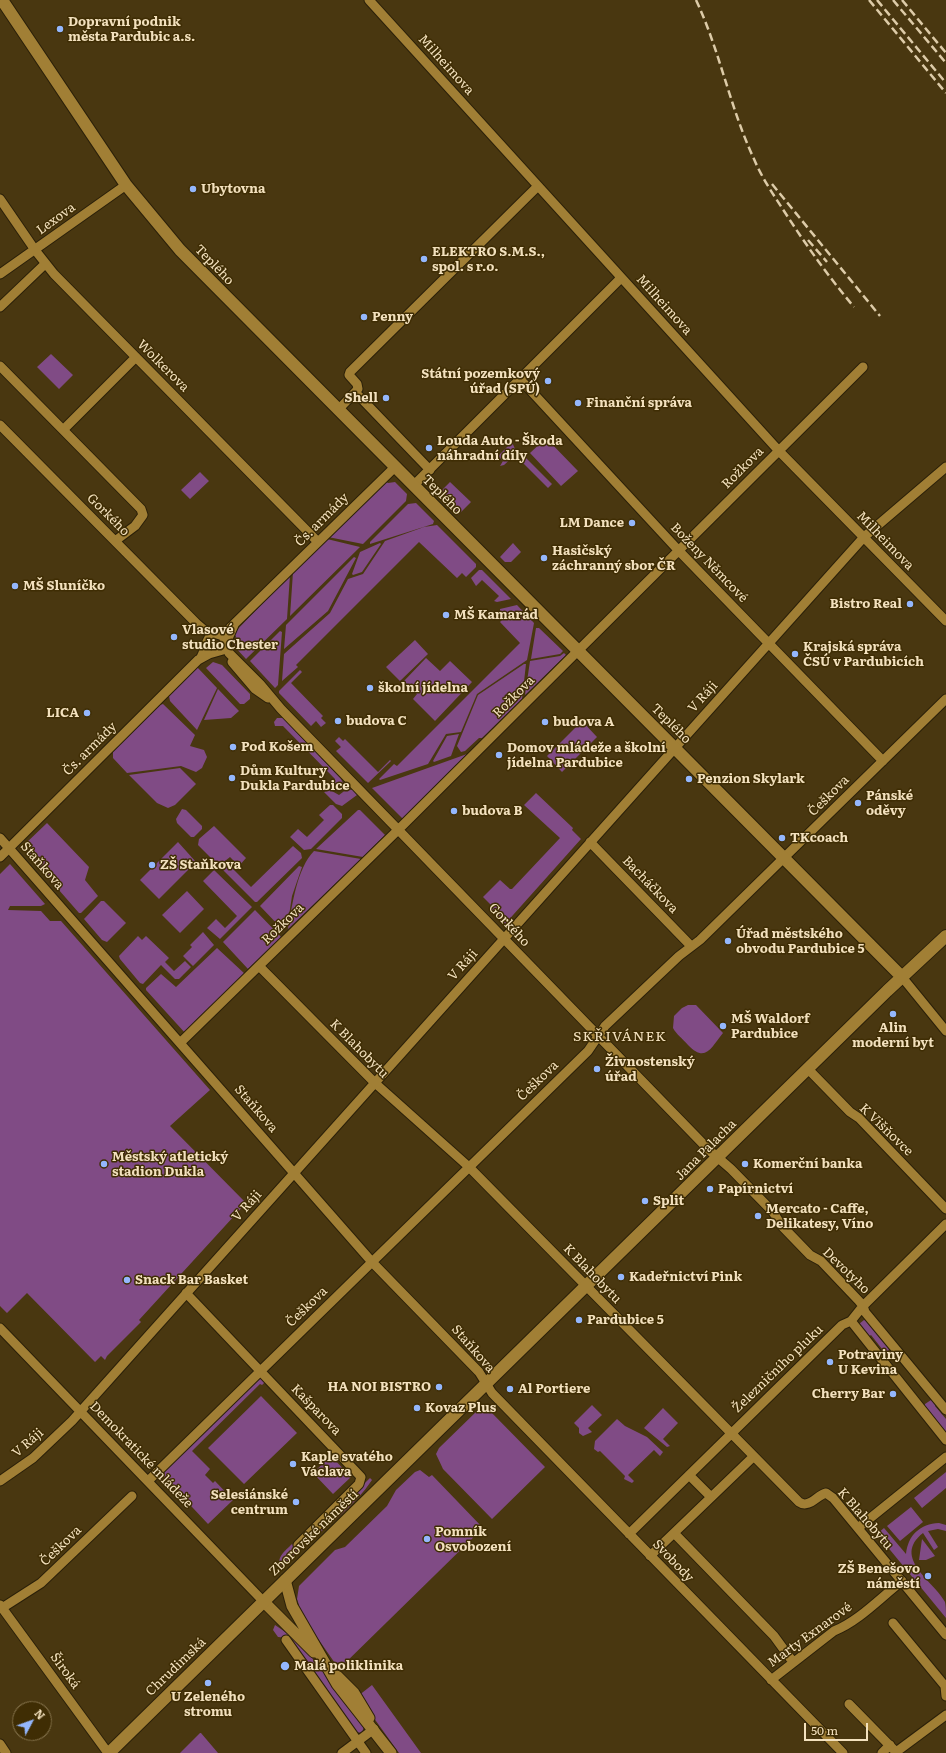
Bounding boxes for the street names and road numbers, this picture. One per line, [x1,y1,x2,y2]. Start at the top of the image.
street label: Milheimova [415,32,477,98]
street label: Lexova [34,200,78,238]
street label: Teplého [191,242,237,288]
street label: Milheimova [633,272,695,338]
street label: Wolkerova [134,337,192,395]
street label: Rožkova [719,444,767,492]
street label: Teplého [419,472,465,518]
street label: Čs. armády [292,490,352,550]
street label: Gorkého [84,491,132,539]
street label: Milheimova [853,508,917,574]
street label: Boženy Němcové [667,520,751,606]
street label: Rožkova [490,673,538,721]
street label: V Ráji [685,678,721,716]
street label: Teplého [648,701,694,747]
street label: Čs. armády [60,719,120,779]
street label: Češkova [805,772,853,820]
street label: Staňkova [17,839,67,893]
street label: Bacháčkova [619,853,681,917]
street label: Rožkova [259,900,307,948]
street label: Gorkého [485,900,533,950]
street label: V Ráji [445,946,481,984]
street label: K Blahobytu [326,1016,392,1082]
street label: Češkova [514,1058,562,1104]
street label: Staňkova [231,1082,281,1136]
street label: K Višňovce [856,1101,916,1159]
street label: Jana Palacha [672,1116,740,1184]
street label: V Ráji [229,1187,265,1225]
street label: K Blahobytu [560,1241,624,1307]
street label: Devotyho [819,1245,873,1297]
street label: Češkova [283,1284,331,1330]
street label: Staňkova [448,1322,498,1376]
street label: Železničního pluku [730,1322,826,1416]
street label: Kašparova [288,1381,344,1439]
street label: Demokratické mládeže [86,1399,196,1511]
street label: V Ráji [9,1425,47,1461]
street label: K Blahobytu [834,1485,896,1553]
street label: Zborovské náměstí [266,1487,362,1579]
street label: Češkova [37,1523,85,1569]
street label: Svobody [649,1537,697,1585]
street label: Marty Exnarové [765,1599,855,1671]
street label: Chrudimská [143,1635,209,1699]
street label: Široká [47,1650,83,1692]

